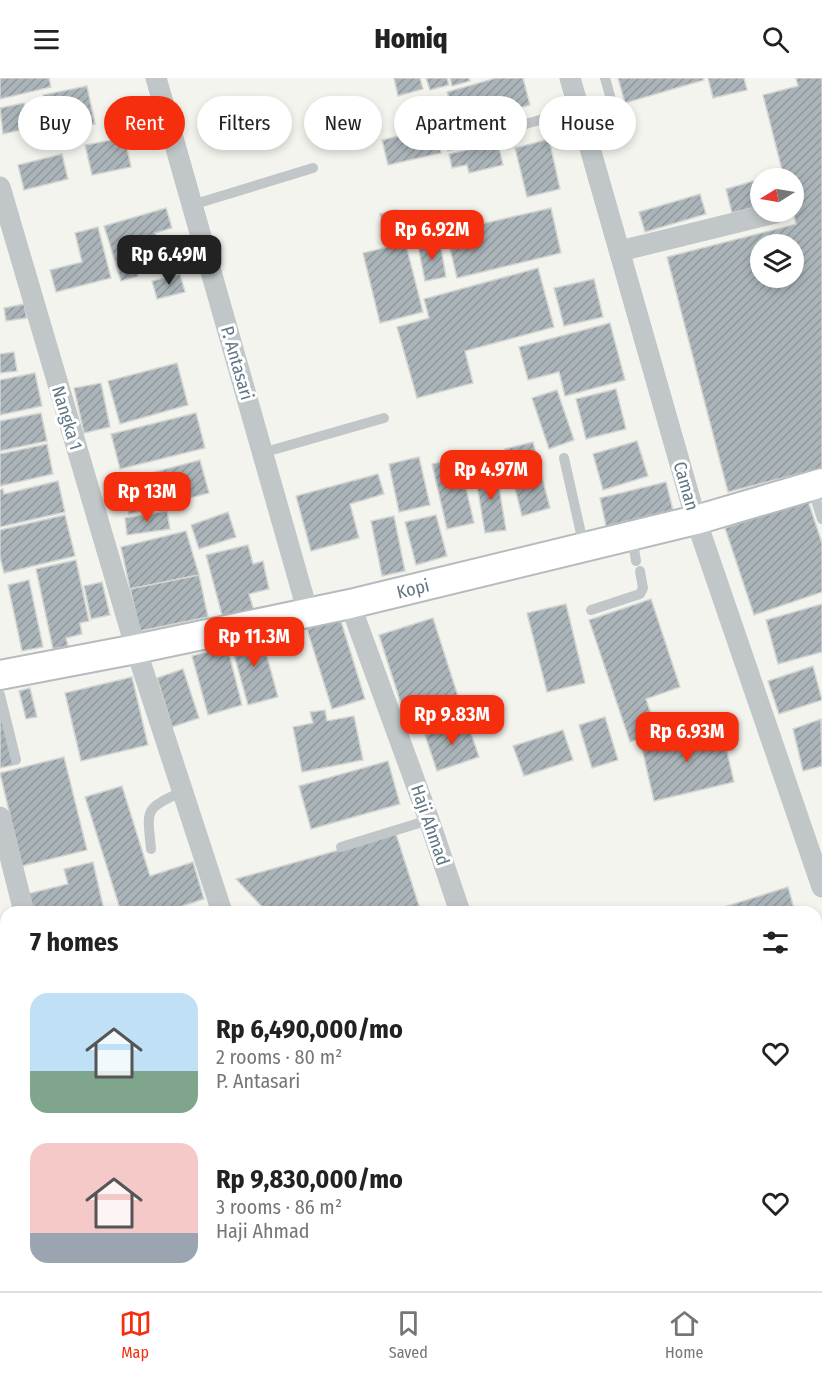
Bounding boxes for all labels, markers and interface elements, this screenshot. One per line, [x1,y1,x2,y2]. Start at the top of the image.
icon: menu [30,23,63,56]
text: Homiq [375,23,447,55]
icon: search [759,23,792,56]
chip: Buy [18,96,92,150]
chip: Rent [104,96,185,150]
chip: Filters [197,96,292,150]
chip: New [304,96,382,150]
chip: Apartment [394,96,527,150]
chip: House [539,96,636,150]
north arrow [750,168,804,222]
map controls [750,168,804,288]
pin: Rp 6.92M [370,210,494,261]
text: Rp 6.92M [395,217,469,241]
button: layers [750,234,804,288]
pin: Rp 6.49M [107,235,231,286]
text: Rp 6.49M [131,242,207,266]
street label: P. Antasari [216,323,258,403]
street label: Nangka 1 [47,383,87,453]
pin: Rp 4.97M [429,450,553,501]
text: Rp 4.97M [454,457,528,481]
street label: Caman [669,459,703,513]
pin: Rp 13M [98,472,196,523]
text: Rp 13M [118,479,176,503]
street label: Kopi [394,574,432,604]
pin: Rp 11.3M [192,617,316,668]
text: Rp 11.3M [218,624,290,648]
pin: Rp 9.83M [390,695,514,746]
text: Rp 9.83M [414,702,490,726]
pin: Rp 6.93M [625,712,749,763]
text: Rp 6.93M [650,719,724,743]
street label: Haji Ahmad [406,782,454,868]
icon: filters [759,926,792,959]
text: 7 homes [30,927,118,958]
text: Rp 6,490,000/mo [216,1014,403,1045]
icon: home [78,1017,150,1089]
icon: heart [759,1037,792,1070]
text: 2 rooms · 80 m² [216,1045,342,1069]
text: P. Antasari [216,1069,300,1093]
text: Rp 9,830,000/mo [216,1164,403,1195]
icon: home [78,1167,150,1239]
icon: heart [759,1187,792,1220]
text: 3 rooms · 86 m² [216,1195,342,1219]
text: Haji Ahmad [216,1219,309,1243]
tab: Map [119,1307,152,1362]
tab: Saved [389,1307,428,1362]
tab: Home [665,1307,703,1362]

